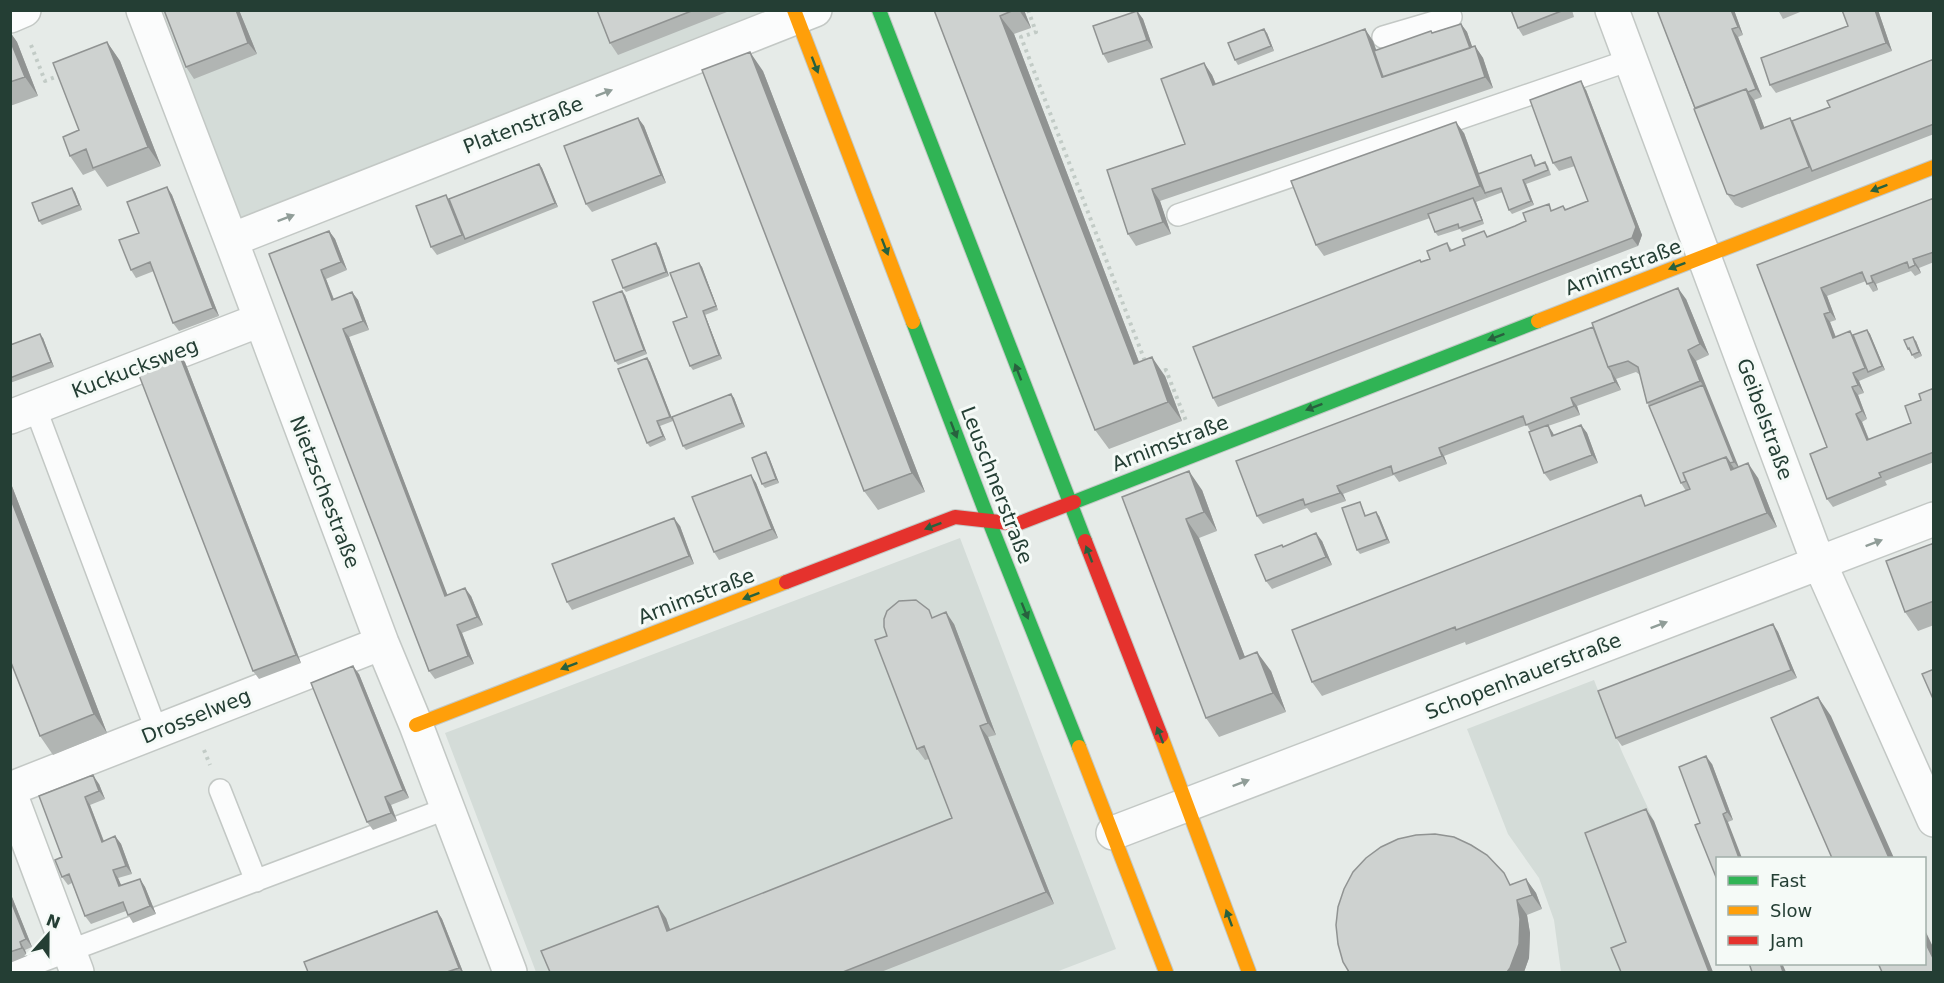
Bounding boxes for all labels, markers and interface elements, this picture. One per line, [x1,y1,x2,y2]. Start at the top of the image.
one-way arrow [811,56,821,74]
one-way arrow [595,88,613,97]
street label: Platenstraße [460,91,586,159]
one-way arrow [1870,184,1888,194]
one-way arrow [277,213,295,222]
street label: Arnimstraße [1561,234,1685,300]
one-way arrow [880,239,890,257]
one-way arrow [1668,262,1686,272]
one-way arrow [1486,332,1504,342]
street label: Kuckucksweg [68,333,202,403]
street label: Geibelstraße [1732,355,1798,483]
one-way arrow [1013,363,1022,381]
street label: Leuschnerstraße [956,403,1038,567]
one-way arrow [1305,403,1323,412]
street label: Arnimstraße [1108,410,1232,476]
street label: Nietzschestraße [285,412,365,572]
one-way arrow [949,421,959,439]
one-way arrow [923,521,941,531]
one-way arrow [1866,537,1884,547]
one-way arrow [1083,544,1093,562]
street label: Arnimstraße [634,563,758,629]
one-way arrow [742,592,760,602]
one-way arrow [1020,603,1030,621]
one-way arrow [1651,620,1669,630]
street label: Schopenhauerstraße [1422,628,1624,724]
one-way arrow [560,662,578,672]
street label: Drosselweg [138,683,254,749]
one-way arrow [1155,726,1164,744]
one-way arrow [1232,778,1250,787]
legend [1716,857,1926,965]
text: Fast [1770,870,1806,891]
text: Slow [1770,900,1812,921]
north arrow [18,905,78,965]
one-way arrow [1223,908,1233,926]
text: N [44,910,63,933]
text: Jam [1769,930,1804,951]

